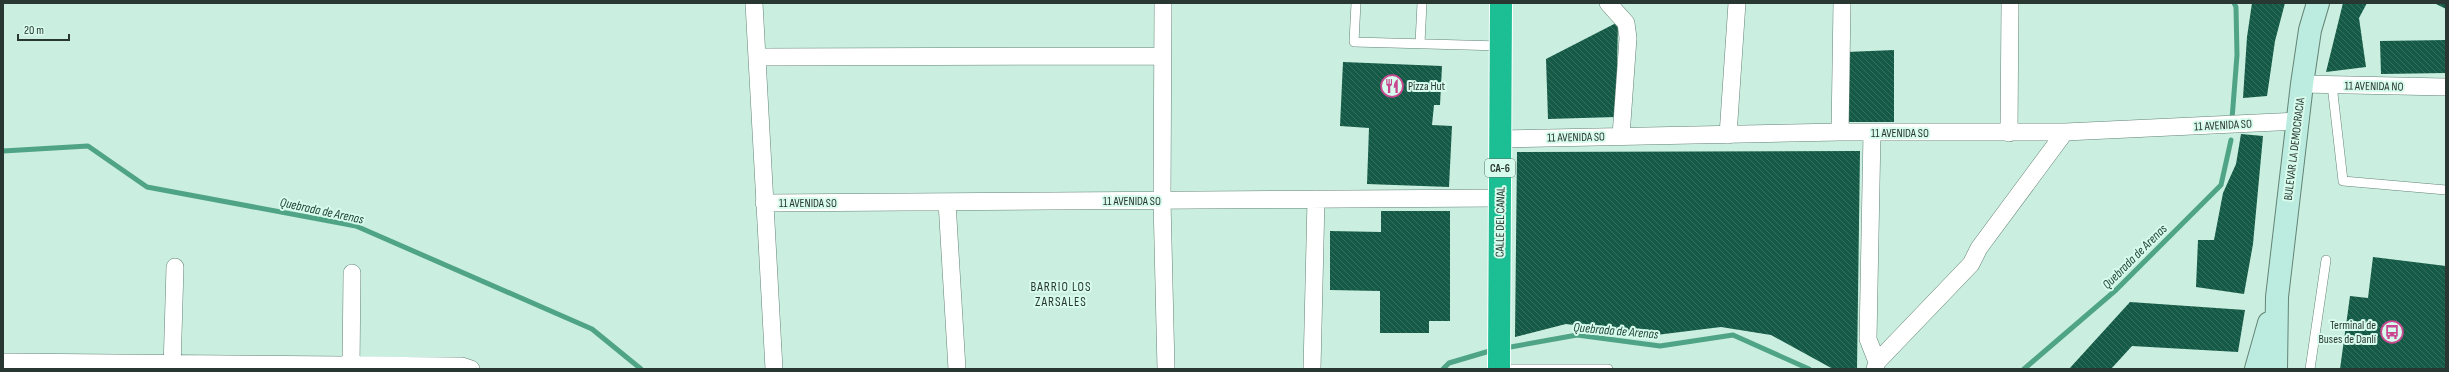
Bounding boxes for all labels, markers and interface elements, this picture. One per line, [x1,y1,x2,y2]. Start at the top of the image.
scale bar [18,16,69,42]
text: 20 m [24,23,44,38]
restaurant icon: Pizza Hut [1379,73,1405,99]
street label: 11 AVENIDA NO [2344,78,2404,95]
place label: Pizza Hut [1408,79,1446,94]
street label: BULEVAR LA DEMOCRACIA [2281,96,2308,201]
street label: 11 AVENIDA SO [2194,116,2252,135]
street label: 11 AVENIDA SO [1871,126,1929,141]
street label: 11 AVENIDA SO [1547,129,1605,146]
road number: CA-6 [1485,159,1515,177]
street label: CALLE DEL CANAL [1492,186,1509,257]
water label: Quebrada de Arenas [278,194,366,228]
street label: 11 AVENIDA SO [1103,194,1161,209]
street label: 11 AVENIDA SO [779,196,837,211]
water label: Quebrada de Arenas [2099,221,2171,292]
district label: BARRIO LOS ZARSALES [1031,279,1091,310]
place label: Terminal de Buses de Danlí [2319,318,2377,347]
water label: Quebrada de Arenas [1573,319,1659,343]
bus stop icon: Terminal de Buses de Danlí [2379,319,2405,345]

